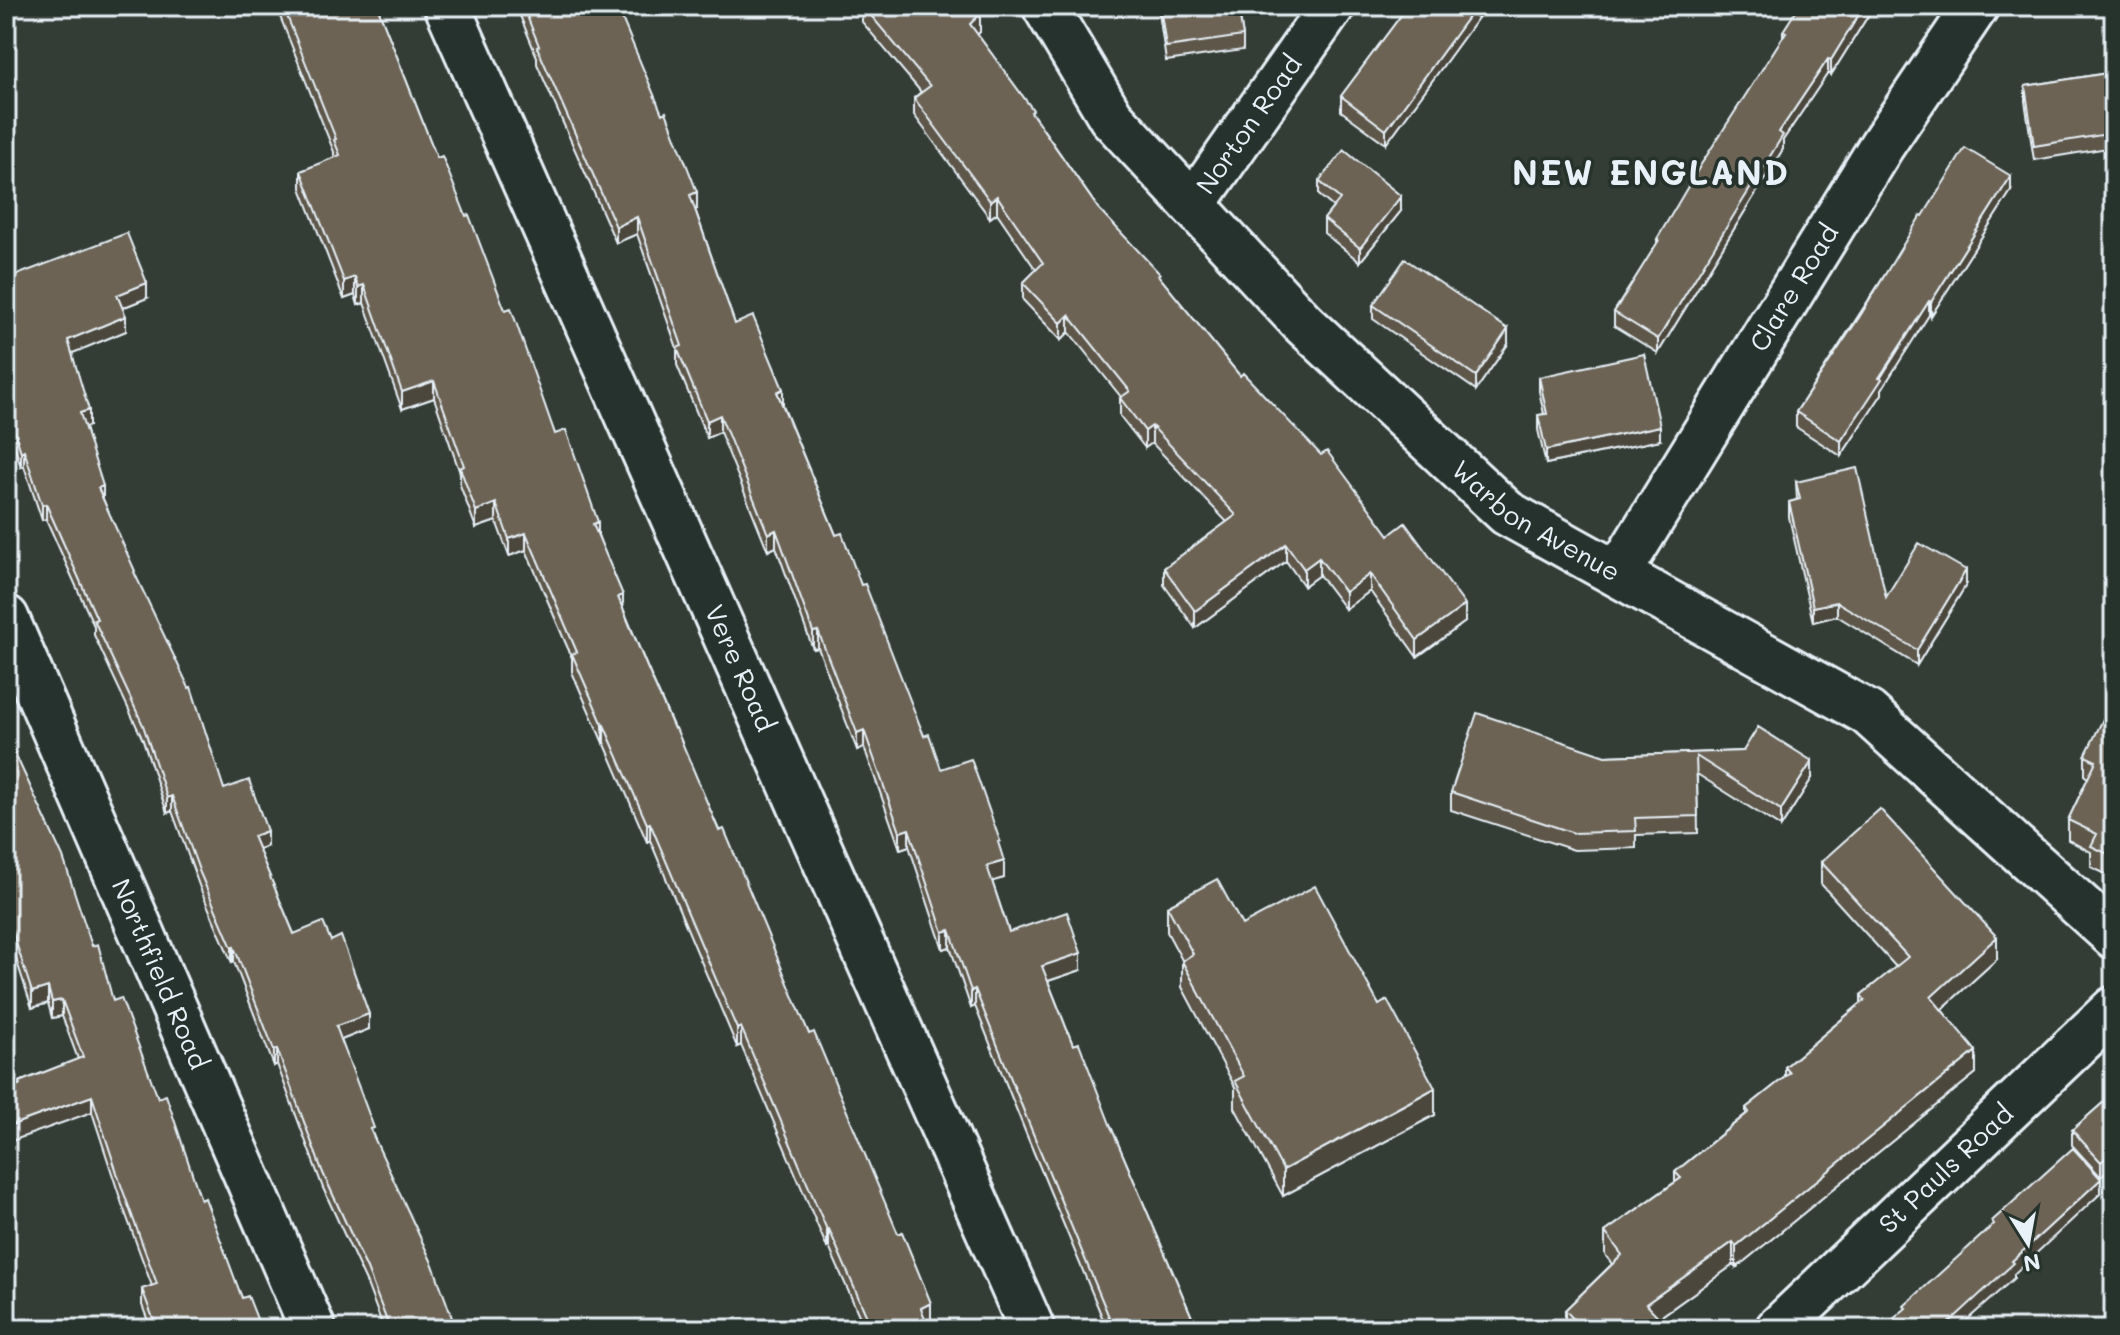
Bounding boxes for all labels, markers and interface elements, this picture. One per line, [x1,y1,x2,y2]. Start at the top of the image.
street label: Norton Road [1188,48,1309,200]
district label: NEW ENGLAND [1512,149,1790,194]
street label: Clare Road [1741,217,1845,357]
street label: Warbon Avenue [1445,452,1627,588]
street label: Vere Road [698,599,784,736]
street label: Northfield Road [105,873,217,1074]
street label: St Pauls Road [1871,1096,2020,1240]
north arrow [1988,1203,2068,1283]
text: N [2021,1247,2043,1279]

